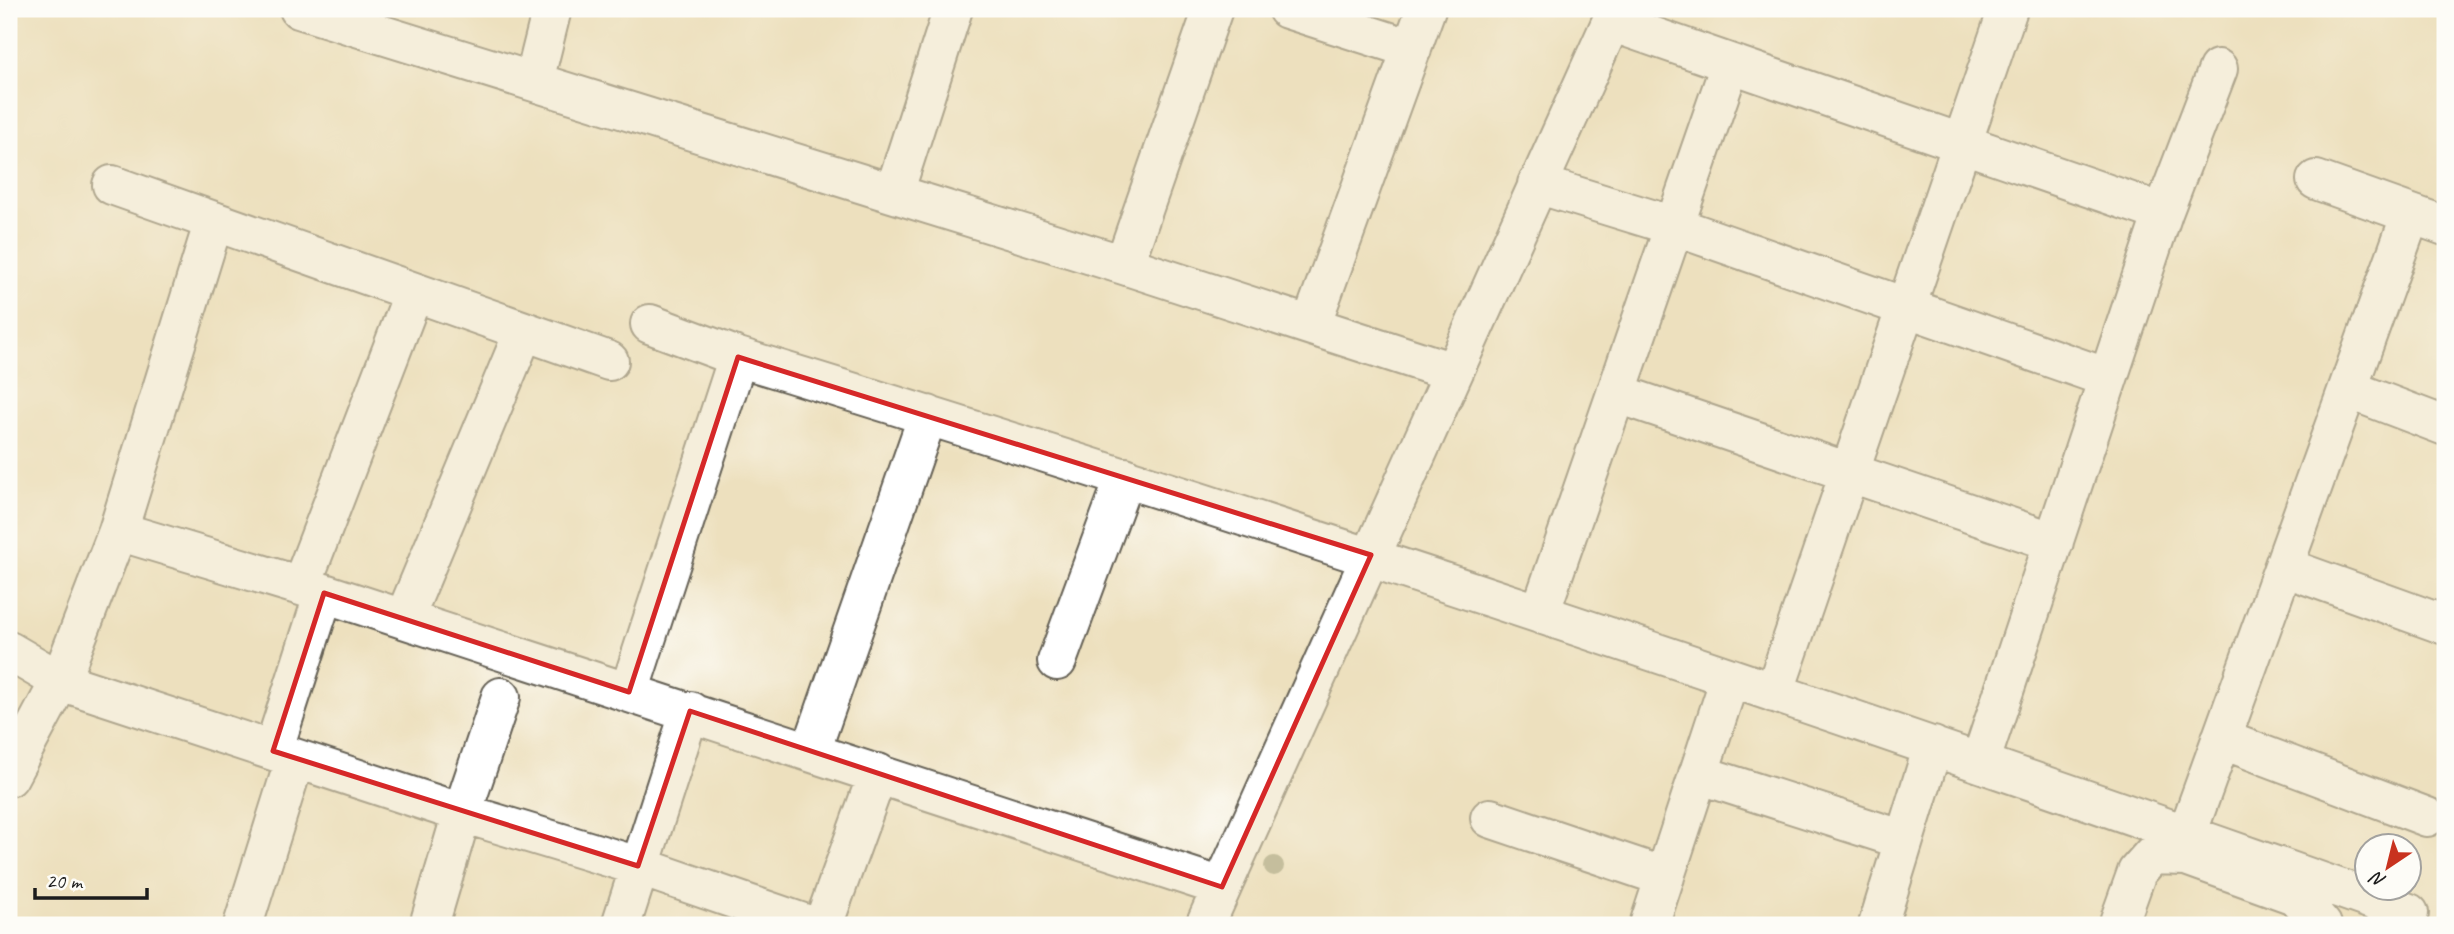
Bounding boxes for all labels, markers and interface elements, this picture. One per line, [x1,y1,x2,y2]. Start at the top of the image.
north arrow [2352,832,2422,902]
scale bar [35,857,147,901]
text: N [2364,865,2391,893]
text: 20 m [46,868,84,894]

